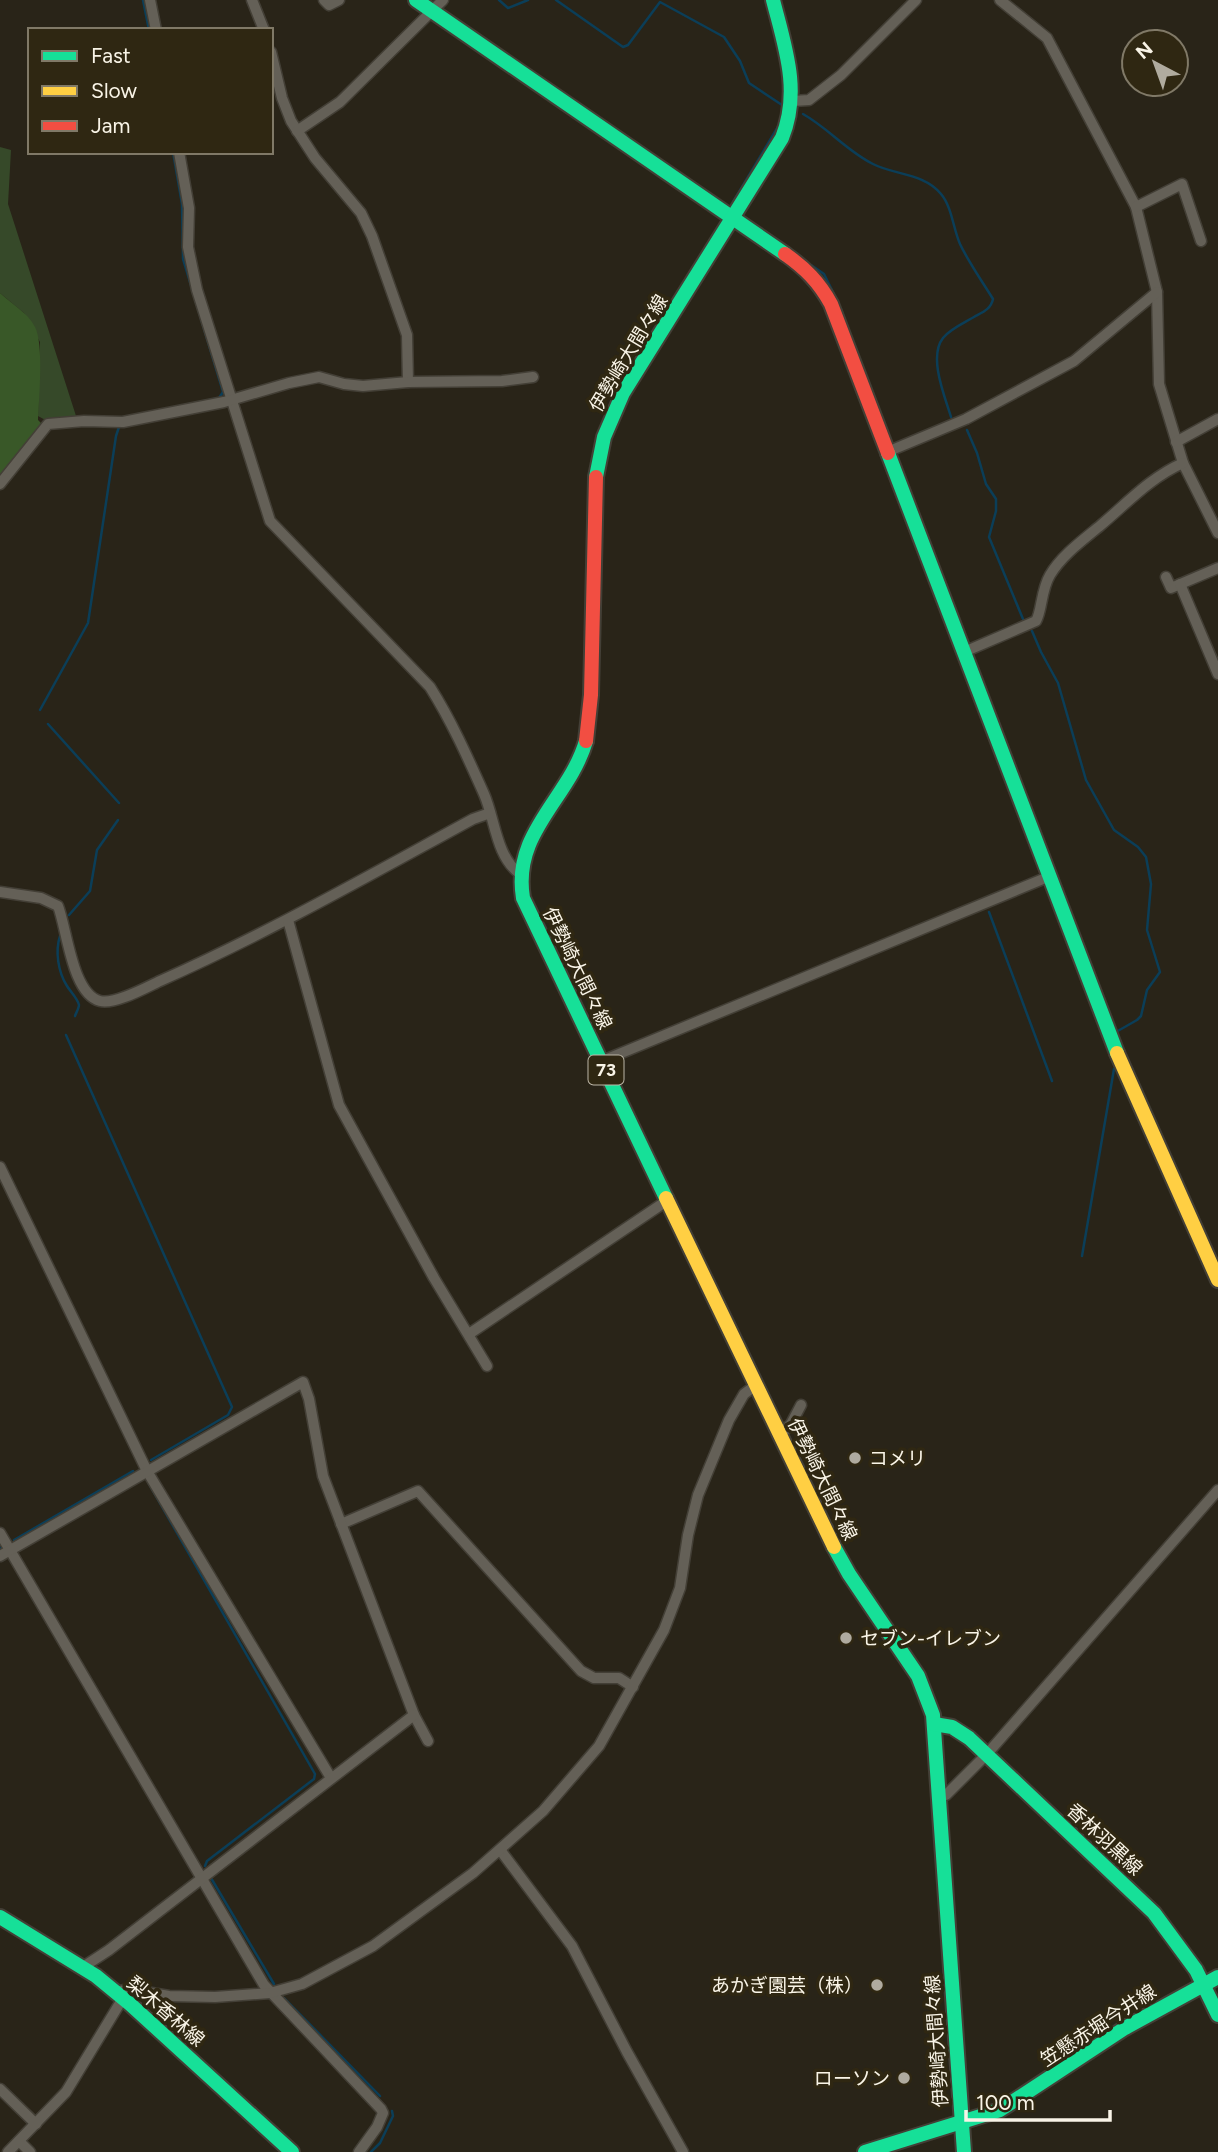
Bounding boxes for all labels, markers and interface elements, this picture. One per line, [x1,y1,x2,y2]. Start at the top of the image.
legend [28,28,273,154]
north arrow [1120,28,1190,98]
text: N [1131,37,1157,64]
text: Fast [91,43,131,68]
text: Slow [91,78,137,103]
text: Jam [91,113,130,138]
street label: 伊勢崎大間々線 [584,290,673,416]
street label: 伊勢崎大間々線 [538,903,617,1033]
road number: 73 [588,1056,624,1084]
street label: 伊勢崎大間々線 [783,1414,862,1544]
place label: コメリ [869,1447,926,1470]
marker: コメリ [847,1450,863,1466]
place label: セブン-イレブン [860,1627,1001,1650]
marker: セブン-イレブン [838,1630,854,1646]
street label: 香林羽黒線 [1062,1799,1147,1880]
street label: 梨木香林線 [122,1972,209,2051]
place label: あかぎ園芸（株） [711,1974,863,1997]
street label: 伊勢崎大間々線 [920,1974,953,2108]
marker: あかぎ園芸（株） [869,1977,885,1993]
street label: 笠懸赤堀今井線 [1036,1980,1160,2071]
place label: ローソン [814,2067,890,2090]
marker: ローソン [896,2070,912,2086]
scale bar [966,2078,1110,2122]
text: 100 m [976,2090,1035,2115]

